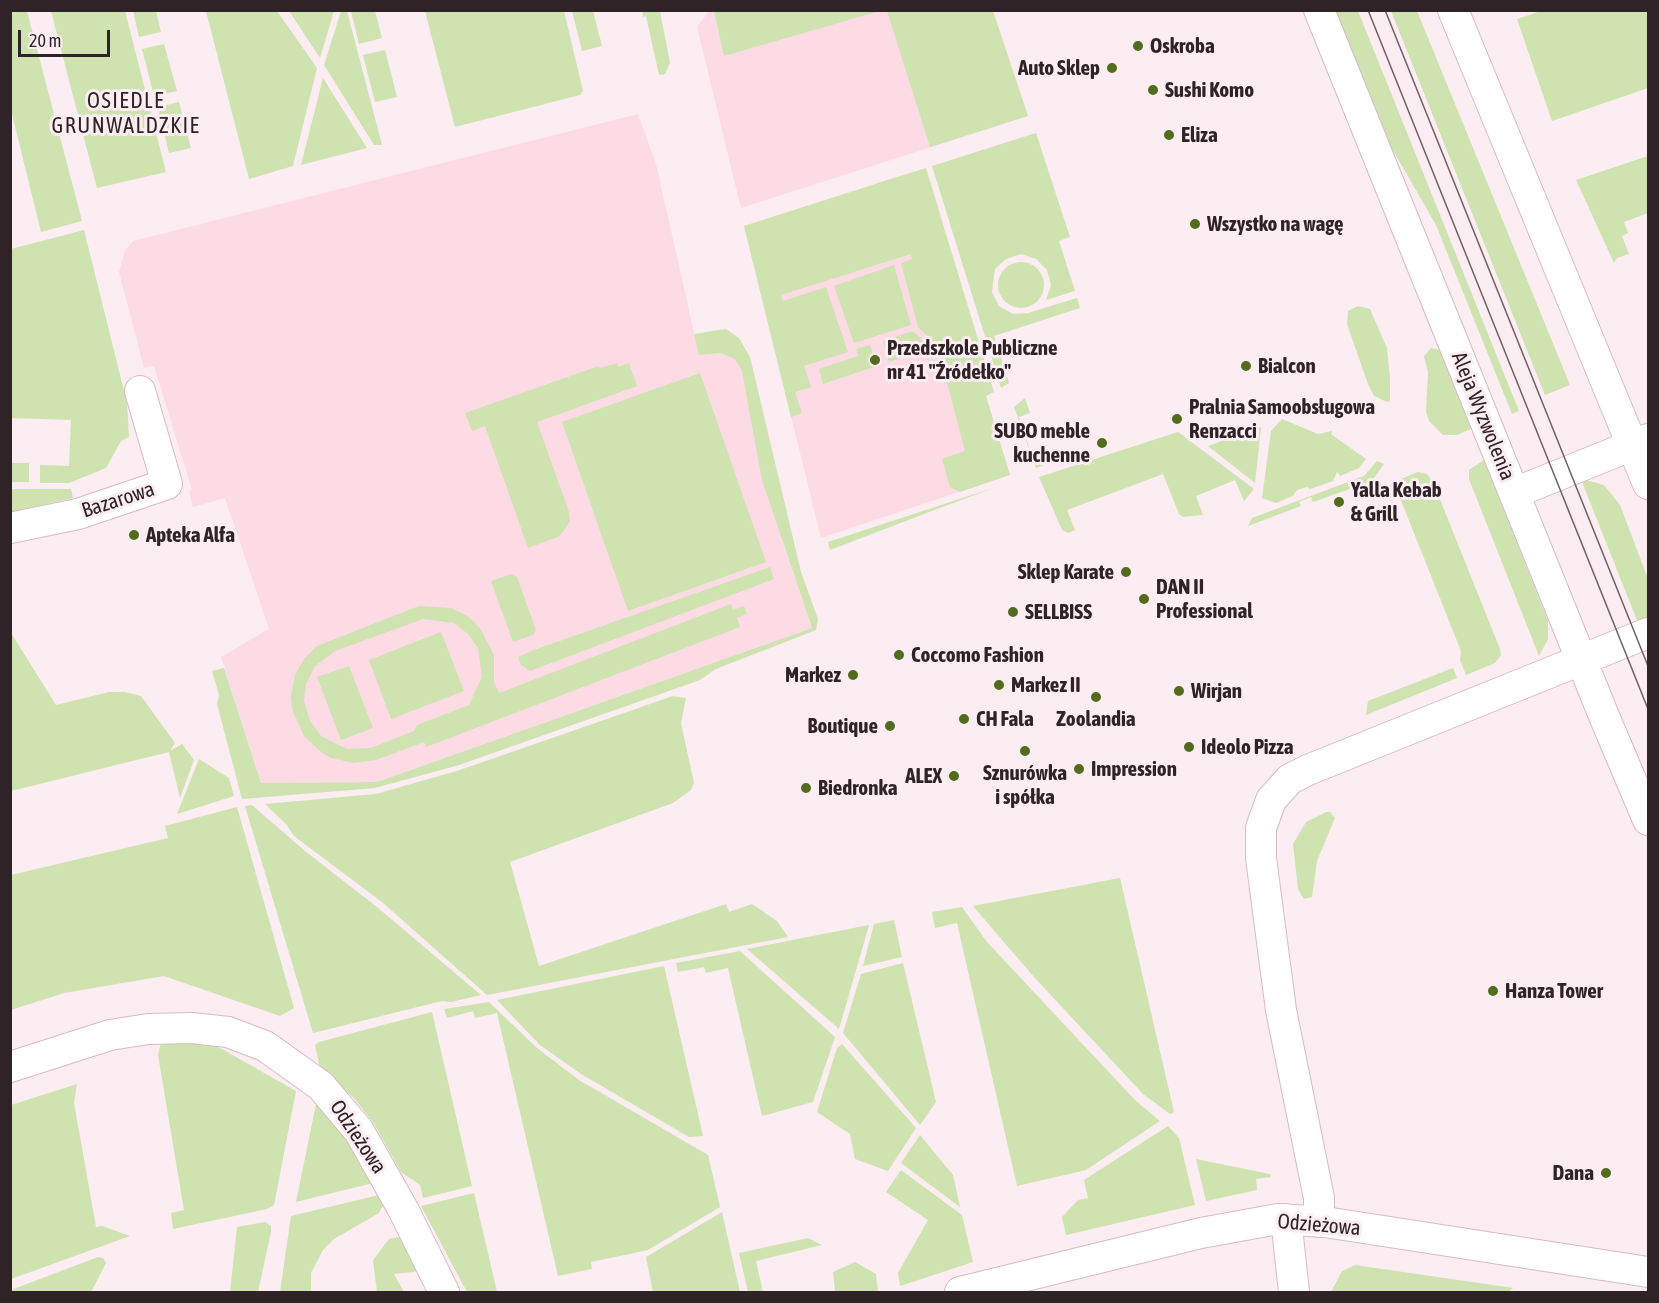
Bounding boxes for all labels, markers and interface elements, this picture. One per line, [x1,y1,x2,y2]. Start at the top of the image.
scale bar [21,18,112,56]
text: 20 m [29,30,61,51]
place label: Oskroba [1150,33,1215,59]
marker: Oskroba [1131,39,1145,53]
place label: Auto Sklep [1018,55,1100,81]
marker: Auto Sklep [1105,61,1119,75]
place label: Sushi Komo [1165,77,1254,103]
marker: Sushi Komo [1146,83,1160,97]
district label: OSIEDLE GRUNWALDZKIE [52,88,200,140]
place label: Eliza [1181,122,1218,148]
marker: Eliza [1162,128,1176,142]
place label: Wszystko na wagę [1207,211,1343,237]
marker: Wszystko na wagę [1188,217,1202,231]
place label: Przedszkole Publiczne nr 41 "Źródełko" [887,335,1057,385]
street label: Aleja Wyzwolenia [1446,348,1520,484]
marker: Przedszkole Publiczne nr 41 "Źródełko" [868,353,882,367]
place label: Bialcon [1258,353,1316,379]
marker: Bialcon [1239,359,1253,373]
place label: Pralnia Samoobsługowa Renzacci [1189,394,1375,444]
marker: Pralnia Samoobsługowa Renzacci [1170,412,1184,426]
place label: SUBO meble kuchenne [994,418,1090,468]
marker: SUBO meble kuchenne [1095,436,1109,450]
street label: Bazarowa [78,476,158,524]
place label: Yalla Kebab & Grill [1351,477,1442,527]
marker: Yalla Kebab & Grill [1332,495,1346,509]
place label: Apteka Alfa [146,522,235,548]
marker: Apteka Alfa [127,528,141,542]
place label: Sklep Karate [1018,559,1114,585]
marker: Sklep Karate [1119,565,1133,579]
place label: DAN II Professional [1156,574,1253,624]
marker: DAN II Professional [1137,592,1151,606]
place label: SELLBISS [1025,599,1092,625]
marker: SELLBISS [1006,605,1020,619]
place label: Coccomo Fashion [911,642,1044,668]
marker: Coccomo Fashion [892,648,906,662]
place label: Markez [785,662,841,688]
marker: Markez [846,668,860,682]
place label: Markez II [1011,672,1081,698]
marker: Markez II [992,678,1006,692]
place label: Wirjan [1191,678,1242,704]
marker: Wirjan [1172,684,1186,698]
marker: Zoolandia [1089,690,1103,704]
place label: CH Fala [976,706,1034,732]
place label: Zoolandia [1056,706,1136,732]
marker: CH Fala [957,712,971,726]
place label: Boutique [808,713,878,739]
marker: Boutique [883,719,897,733]
place label: Ideolo Pizza [1201,734,1294,760]
marker: Ideolo Pizza [1182,740,1196,754]
marker: Sznurówka i spółka [1018,744,1032,758]
place label: Impression [1091,756,1177,782]
place label: Sznurówka i spółka [983,760,1067,810]
marker: Impression [1072,762,1086,776]
place label: ALEX [905,763,942,789]
marker: ALEX [947,769,961,783]
place label: Biedronka [818,775,897,801]
marker: Biedronka [799,781,813,795]
place label: Hanza Tower [1505,978,1603,1004]
marker: Hanza Tower [1486,984,1500,998]
street label: Odzieżowa [324,1095,392,1179]
place label: Dana [1553,1160,1594,1186]
marker: Dana [1599,1166,1613,1180]
street label: Odzieżowa [1276,1209,1362,1241]

